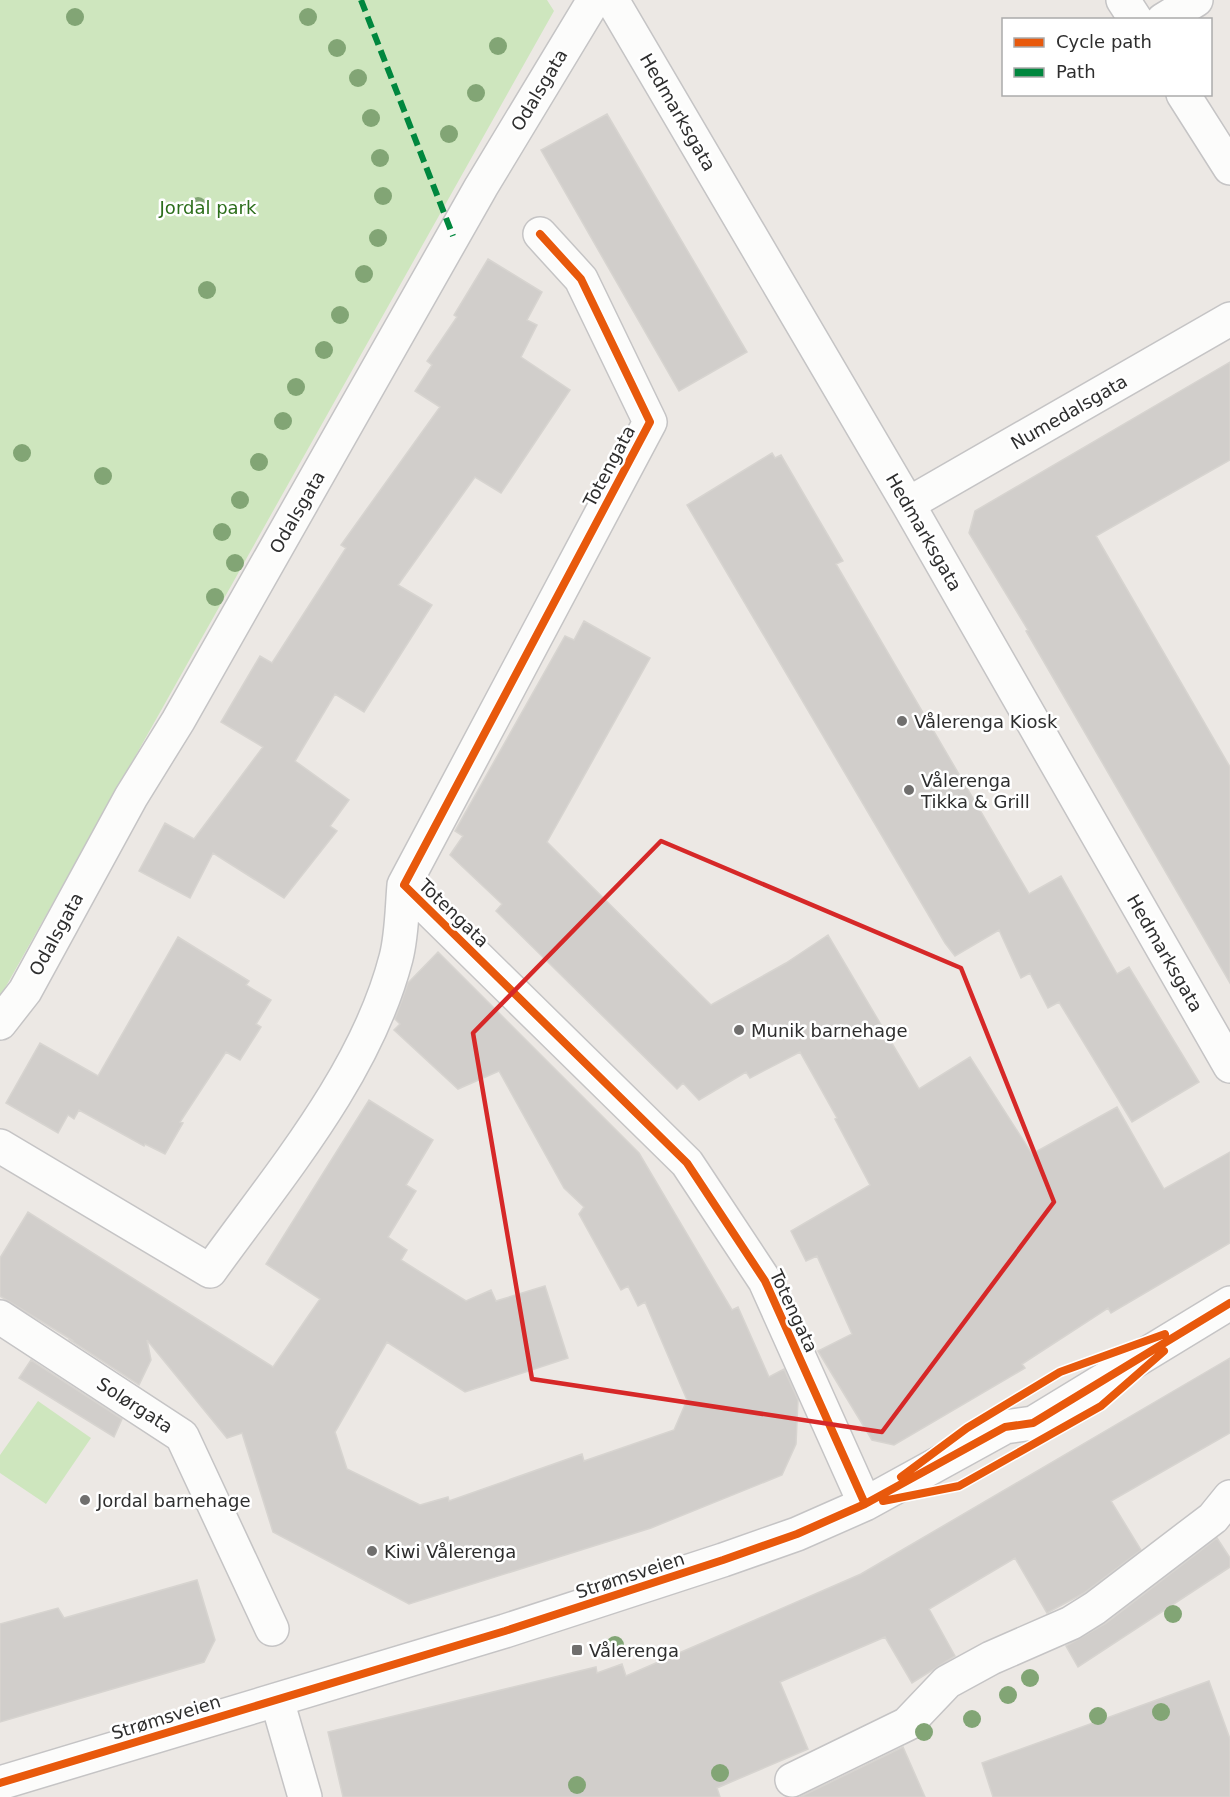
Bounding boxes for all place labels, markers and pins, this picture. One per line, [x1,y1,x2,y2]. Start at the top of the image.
place label: Vålerenga Kiosk [914,711,1058,732]
marker: Vålerenga Kiosk [895,714,909,728]
place label: Vålerenga Tikka & Grill [920,770,1030,812]
marker: Vålerenga Tikka & Grill [902,783,916,797]
place label: Munik barnehage [751,1020,907,1041]
marker: Munik barnehage [732,1023,746,1037]
place label: Jordal barnehage [96,1490,251,1511]
marker: Jordal barnehage [78,1493,92,1507]
place label: Kiwi Vålerenga [384,1541,516,1562]
marker: Kiwi Vålerenga [365,1544,379,1558]
place label: Vålerenga [589,1640,679,1661]
marker: Vålerenga [570,1643,584,1657]

